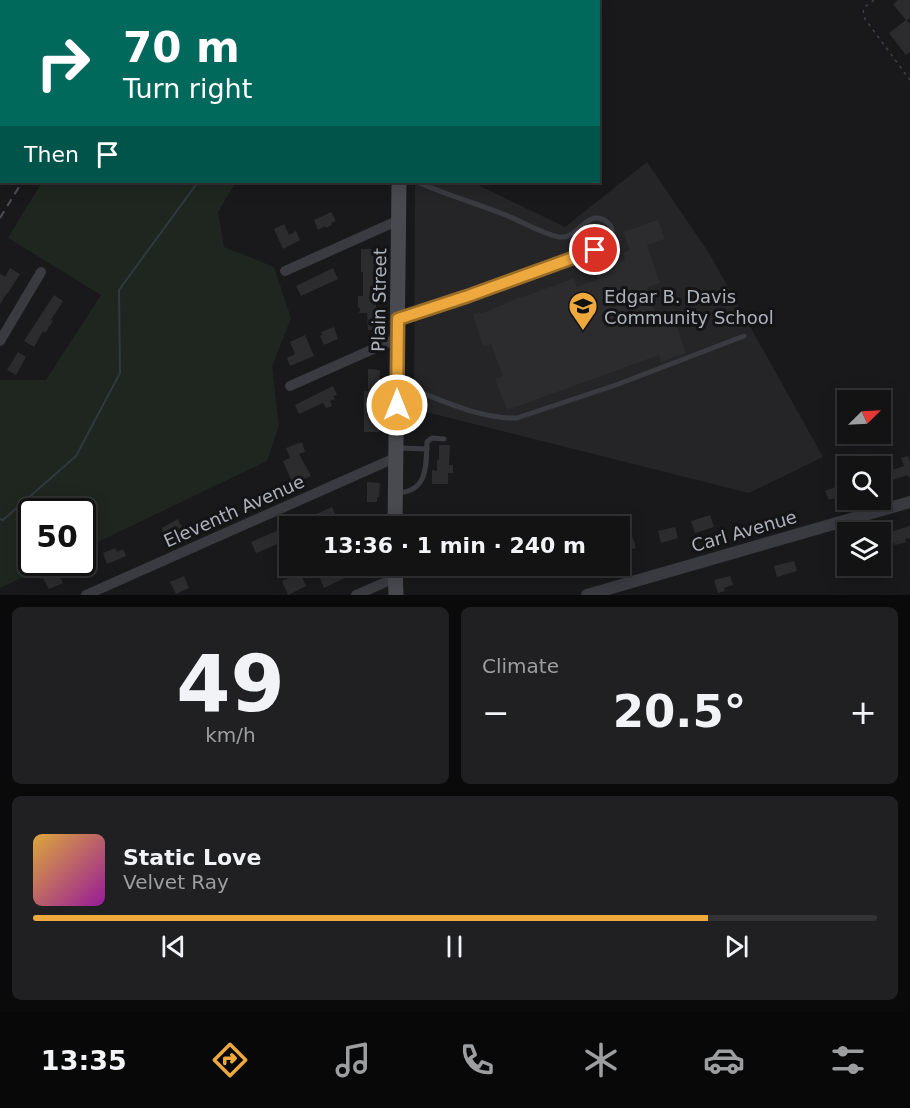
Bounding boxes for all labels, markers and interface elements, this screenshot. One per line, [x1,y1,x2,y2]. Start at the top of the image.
text: 70 m [123,23,240,72]
icon: right [24,24,102,102]
text: Turn right [123,73,252,104]
icon: arrive [91,138,124,171]
text: Then [24,142,79,167]
pin [569,224,620,275]
icon: arrive [578,233,611,266]
street label: Plain Street [368,248,390,352]
place label: Edgar B. Davis Community School [604,286,774,328]
school or university icon: Edgar B. Davis Community School [567,290,599,332]
position arrow [365,373,429,437]
north arrow [837,390,891,444]
map controls [837,390,891,576]
button: search [837,456,891,510]
street label: Eleventh Avenue [160,471,308,551]
speed limit sign: 50 [18,498,96,576]
street label: Carl Avenue [689,506,799,556]
button: layers [837,522,891,576]
text: 13:36 · 1 min · 240 m [323,533,586,558]
text: 49 [176,639,285,729]
text: Climate [482,654,559,678]
text: 20.5° [613,685,746,738]
text: − [482,693,510,732]
text: + [849,693,877,732]
text: km/h [205,723,256,747]
text: Static Love [123,845,261,870]
text: Velvet Ray [123,870,229,894]
icon: previous [157,930,190,963]
icon: pause [438,930,471,963]
icon: next [720,930,753,963]
icon: directions [209,1039,251,1081]
icon: music [332,1039,374,1081]
icon: phone [456,1039,498,1081]
icon: climate [580,1039,622,1081]
icon: car [703,1039,745,1081]
icon: filters [827,1039,869,1081]
text: 13:35 [41,1045,127,1076]

